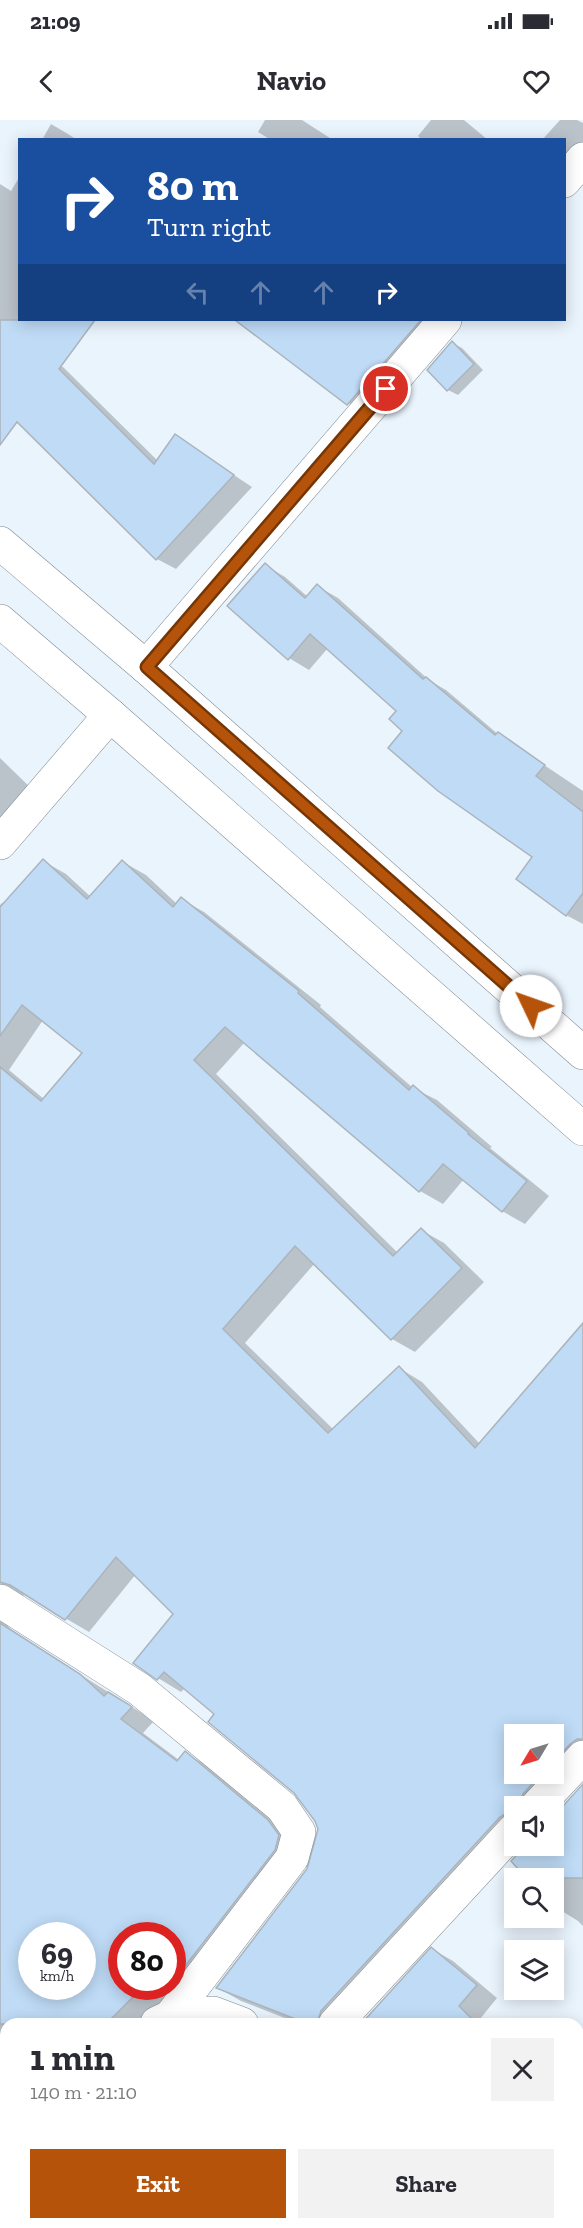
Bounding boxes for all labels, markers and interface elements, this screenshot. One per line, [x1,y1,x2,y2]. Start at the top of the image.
text: 21:09 [30,8,81,35]
icon: back [30,65,63,98]
text: Navio [257,65,326,97]
icon: heart [520,65,553,98]
text: 80 m [147,160,238,211]
icon: right [48,162,126,240]
text: Turn right [147,211,271,243]
icon: left [181,276,214,309]
icon: ahead [244,276,277,309]
icon: ahead [307,276,340,309]
icon: right [370,276,403,309]
pin [360,363,411,414]
icon: arrive [369,372,402,405]
position arrow [499,974,563,1038]
north arrow [504,1724,564,1784]
map controls [504,1724,564,2000]
button: sound [504,1796,564,1856]
button: search [504,1868,564,1928]
speed limit sign: 80 [108,1922,186,2000]
text: 69 [41,1936,73,1972]
button: layers [504,1940,564,2000]
text: km/h [40,1967,74,1985]
text: 1 min [30,2036,115,2079]
button: close [491,2038,554,2101]
text: 140 m · 21:10 [30,2080,137,2104]
button: Exit [30,2149,286,2218]
button: Share [298,2149,554,2218]

